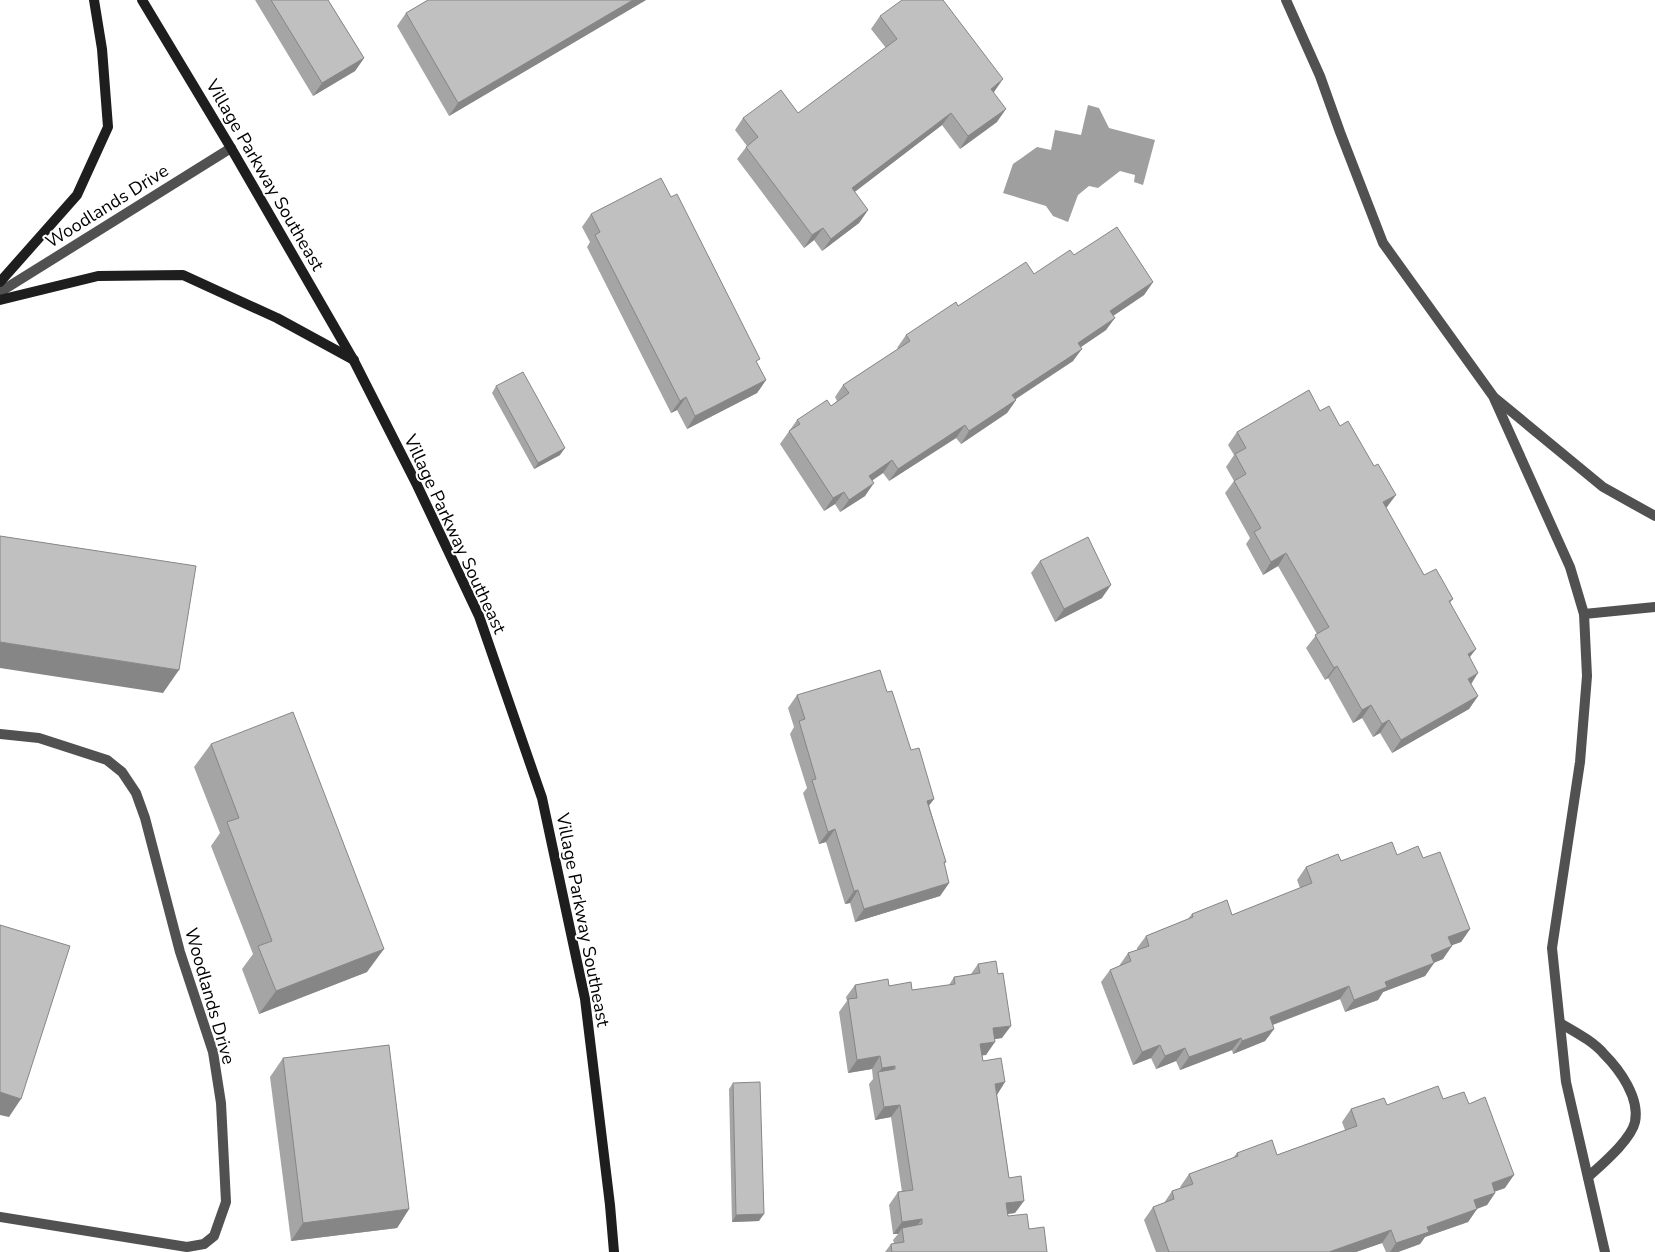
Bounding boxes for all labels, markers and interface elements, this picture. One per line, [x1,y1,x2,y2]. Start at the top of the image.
street label: Village Parkway Southeast [200,74,330,276]
street label: Woodlands Drive [41,159,173,253]
street label: Village Parkway Southeast [398,430,512,638]
street label: Village Parkway Southeast [550,810,616,1030]
street label: Woodlands Drive [179,925,241,1067]

